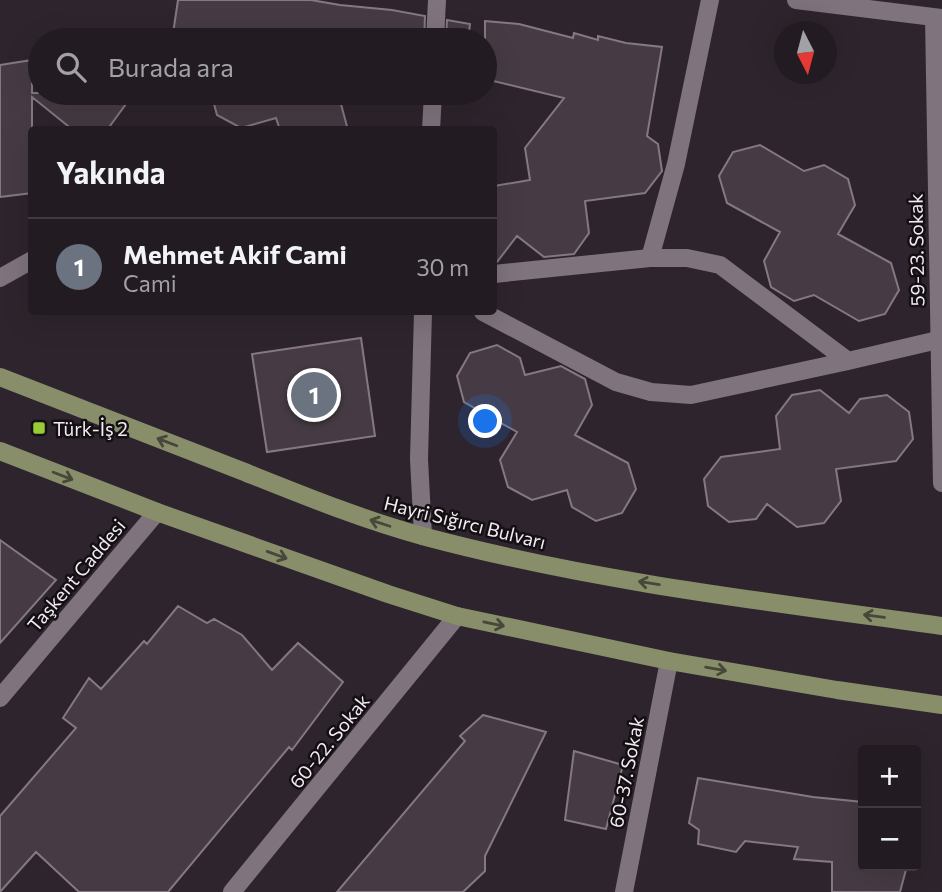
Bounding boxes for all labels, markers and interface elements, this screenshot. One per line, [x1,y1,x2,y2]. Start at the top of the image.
north arrow [774,21,837,84]
search box [28,28,497,105]
icon: search [52,48,90,86]
text: Burada ara [108,51,234,82]
text: Yakında [56,153,166,190]
street label: 59-23. Sokak [904,193,928,307]
text: Mehmet Akif Cami [123,238,347,269]
text: 1 [74,253,84,281]
text: 30 m [416,253,469,281]
text: Cami [123,269,177,297]
pin: 1 [291,369,337,421]
your location [468,404,502,438]
place label: Türk-İş 2 [53,417,128,440]
marker: Türk-İş 2 [31,420,47,436]
one-way arrow [157,435,179,447]
one-way arrow [52,471,74,484]
street label: Hayri Sığırcı Bulvarı [382,491,548,553]
street label: Taşkent Caddesi [22,514,130,636]
one-way arrow [369,515,391,528]
one-way arrow [266,549,288,562]
one-way arrow [638,576,661,589]
one-way arrow [864,610,886,623]
one-way arrow [482,617,505,631]
one-way arrow [705,663,727,676]
street label: 60-22. Sokak [284,689,374,793]
street label: 60-37. Sokak [604,715,648,829]
map controls [858,745,921,871]
button: + [858,745,921,808]
button: − [858,808,921,871]

